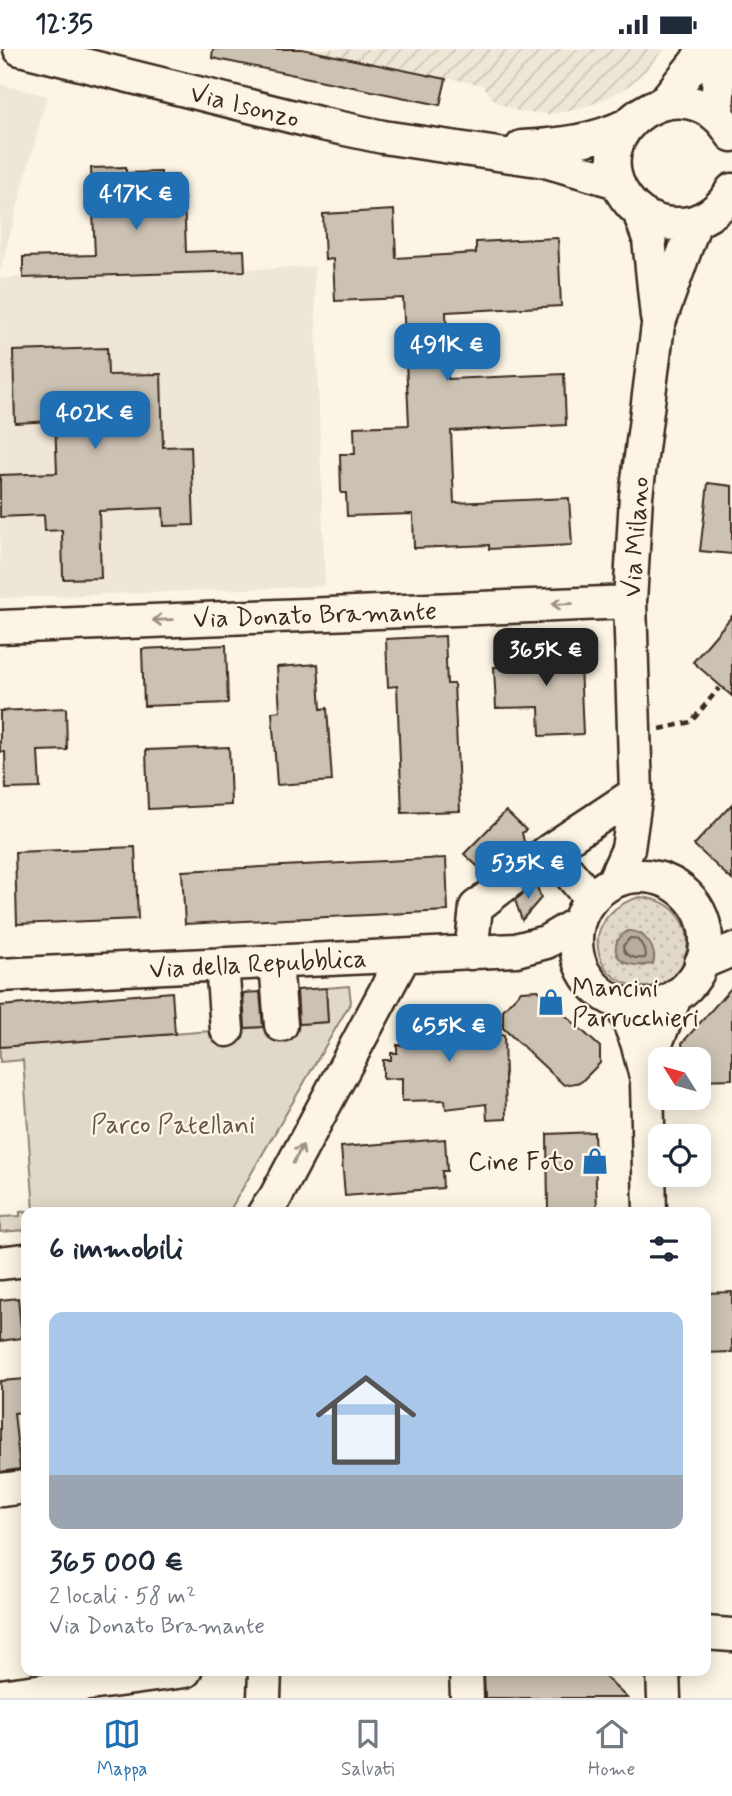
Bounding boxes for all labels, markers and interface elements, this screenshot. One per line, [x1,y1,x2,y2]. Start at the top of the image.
text: 12:35 [35,8,93,42]
street label: Via Isonzo [186,77,303,137]
pin: 417K € [79,173,193,232]
text: 417K € [99,180,173,210]
pin: 491K € [390,323,504,383]
text: 491K € [410,331,484,361]
pin: 402K € [38,391,152,451]
text: 402K € [56,399,134,429]
street label: Via Milano [616,476,658,599]
street label: Via Donato Bramante [193,595,438,637]
one-way arrow [551,597,574,610]
one-way arrow [152,614,175,627]
pin: 365K € [489,629,603,688]
text: 365K € [509,636,583,666]
pin: 535K € [471,841,585,901]
text: 535K € [491,849,565,879]
street label: Via della Repubblica [149,942,368,988]
place label: Mancini Parrucchieri [572,972,699,1036]
shop icon: Mancini Parrucchieri [536,987,566,1017]
pin: 655K € [392,1005,506,1064]
text: 655K € [412,1012,486,1042]
north arrow [648,1047,710,1109]
map controls [648,1047,711,1187]
park label: Parco Patellani [91,1109,255,1143]
button: locate [648,1124,711,1187]
one-way arrow [292,1144,306,1164]
place label: Cine Foto [468,1146,574,1180]
shop icon: Cine Foto [580,1146,610,1176]
text: 6 immobili [49,1230,183,1269]
icon: filters [645,1230,683,1268]
icon: home [303,1357,429,1483]
text: 365 000 € [49,1543,184,1582]
text: 2 locali · 58 m² [49,1582,196,1612]
text: Via Donato Bramante [49,1612,265,1642]
tab: Mappa [97,1715,148,1782]
tab: Salvati [341,1715,395,1782]
tab: Home [588,1715,635,1782]

